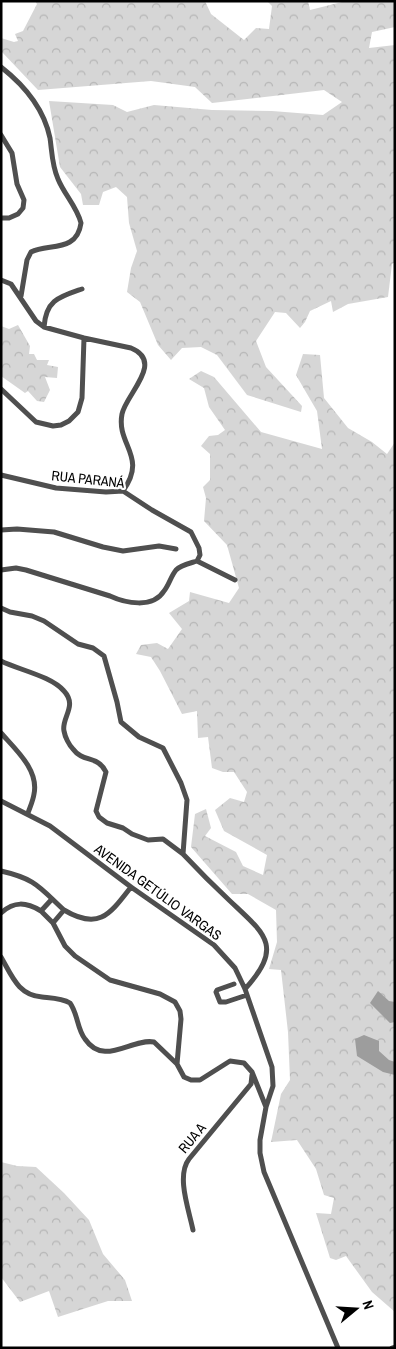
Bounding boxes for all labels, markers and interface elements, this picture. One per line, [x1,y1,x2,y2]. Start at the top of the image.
street label: RUA PARANÁ [51,466,126,492]
street label: AVENIDA GETÚLIO VARGAS [90,839,225,944]
street label: RUA A [174,1119,210,1157]
north arrow [331,1284,381,1334]
text: N [359,1298,378,1312]

